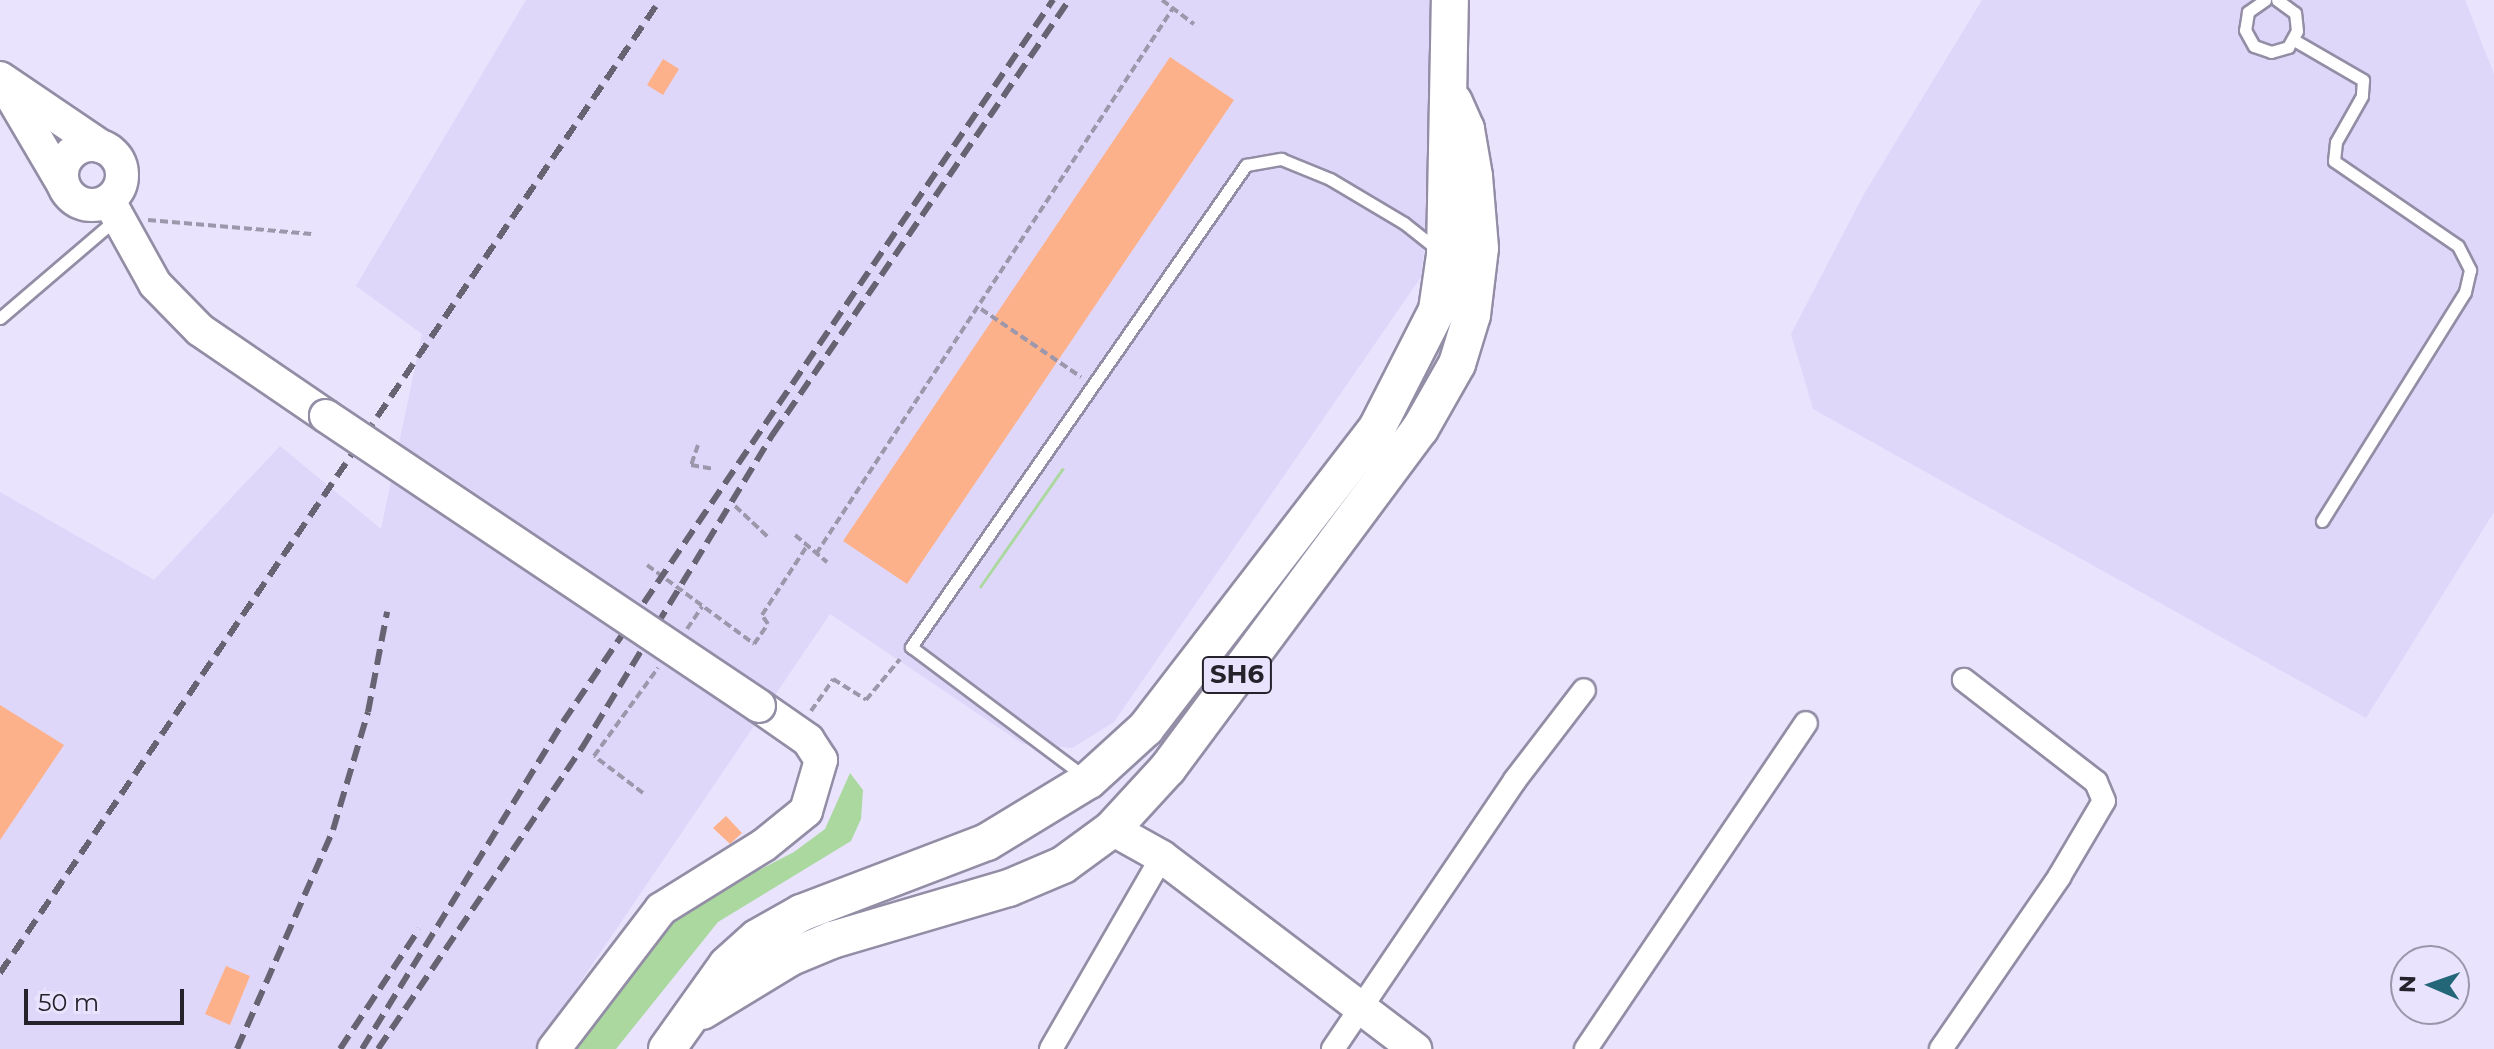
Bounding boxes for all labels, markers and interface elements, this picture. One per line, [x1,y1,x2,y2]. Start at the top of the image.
road number: SH6 [1201,653,1273,697]
north arrow [2390,945,2470,1025]
scale bar [28,973,188,1023]
text: N [2394,975,2421,994]
text: 50 m [38,988,99,1017]

